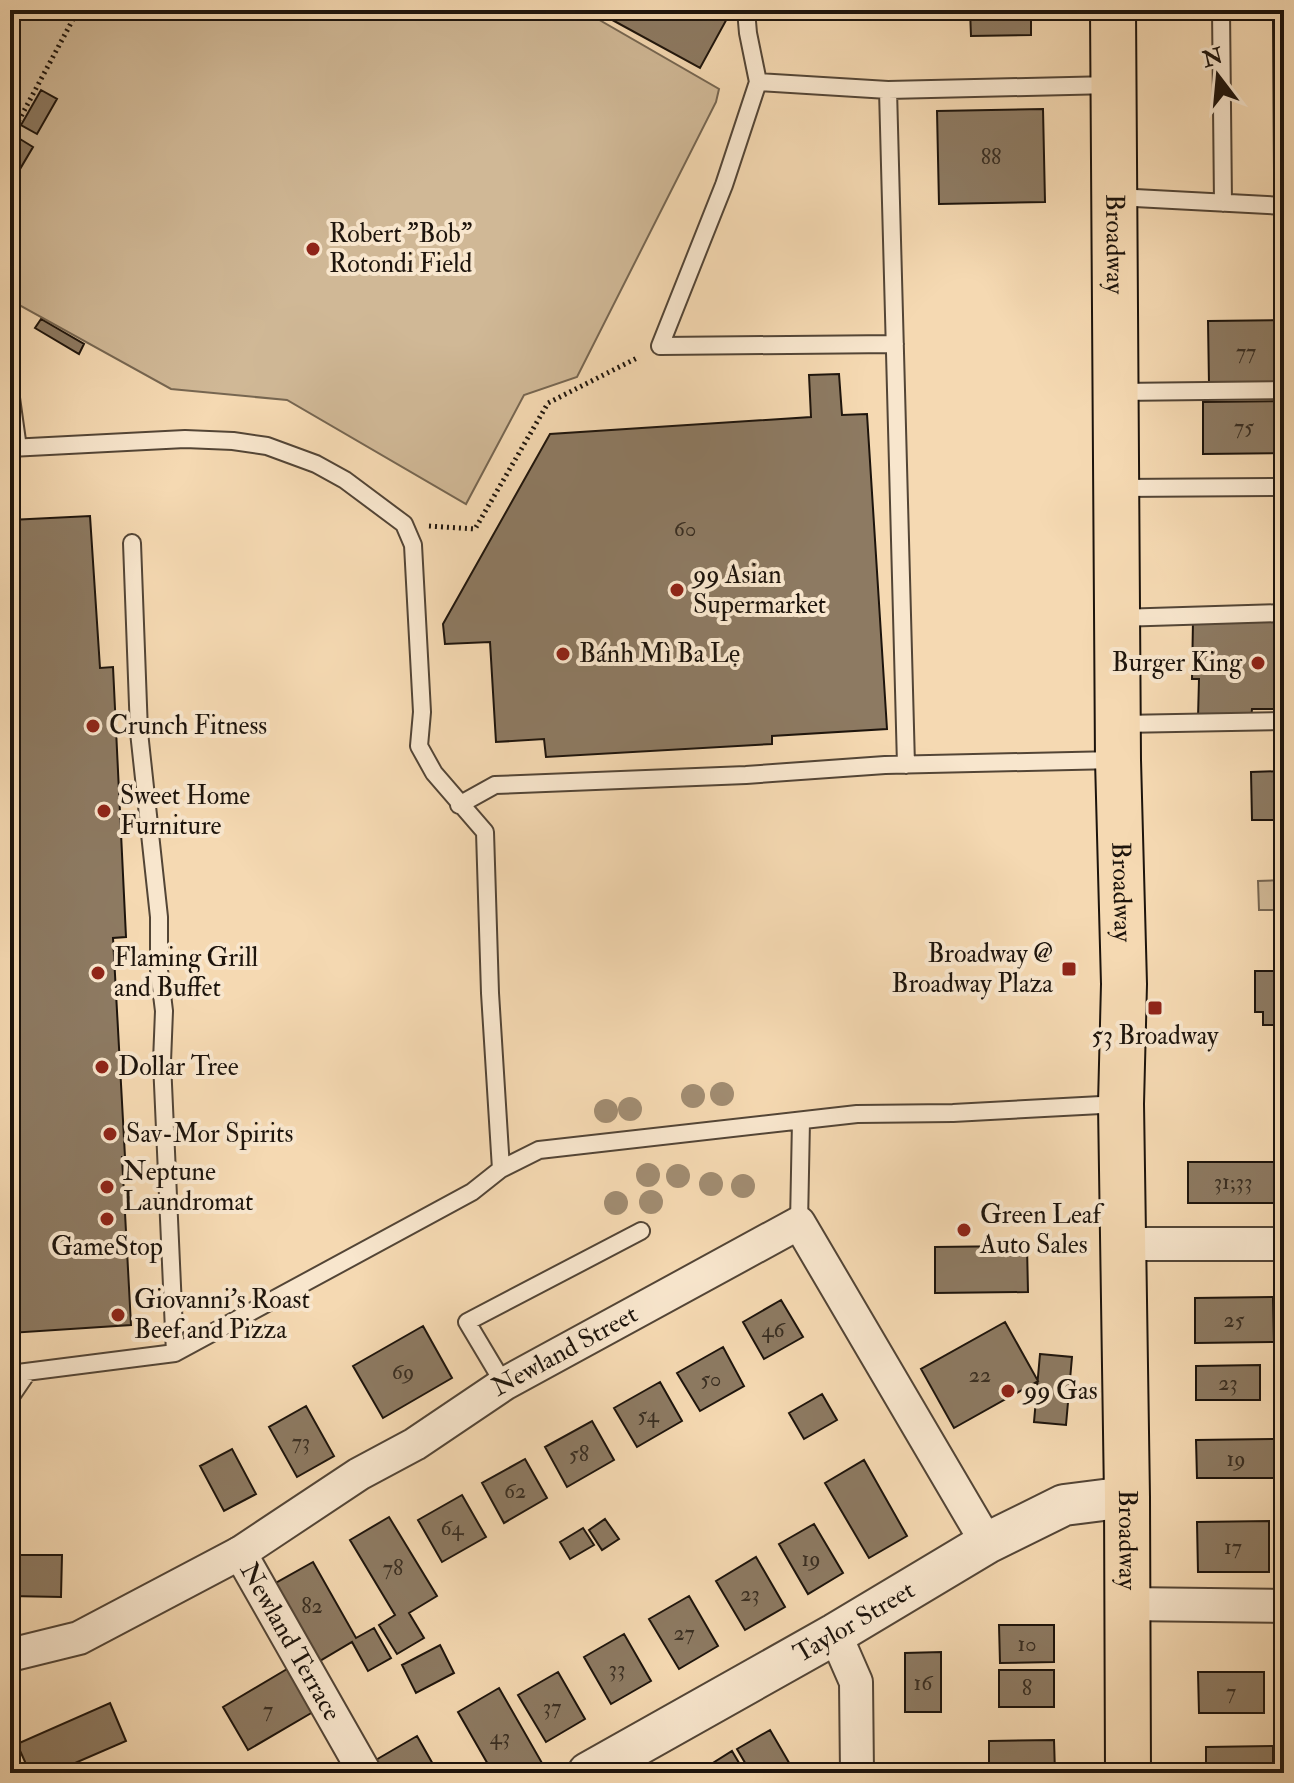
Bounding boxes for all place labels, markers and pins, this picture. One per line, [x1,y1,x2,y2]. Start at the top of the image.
place label: Robert "Bob" Rotondi Field [329,218,473,280]
marker: Robert "Bob" Rotondi Field [304,240,322,258]
place label: 99 Asian Supermarket [691,559,826,622]
marker: 99 Asian Supermarket [668,581,686,599]
place label: Bánh Mì Ba Lẹ [579,638,740,670]
marker: Bánh Mì Ba Lẹ [554,645,572,663]
place label: Burger King [1112,647,1243,679]
marker: Burger King [1249,654,1267,672]
place label: Crunch Fitness [109,710,267,742]
marker: Crunch Fitness [84,717,102,735]
place label: Sweet Home Furniture [120,780,250,842]
marker: Sweet Home Furniture [95,802,113,820]
place label: Broadway @ Broadway Plaza [891,938,1053,1000]
place label: Flaming Grill and Buffet [114,942,259,1004]
marker: Broadway @ Broadway Plaza [1060,960,1078,978]
marker: Flaming Grill and Buffet [89,964,107,982]
marker: 53 Broadway [1146,999,1164,1017]
place label: 53 Broadway [1091,1020,1219,1052]
place label: Dollar Tree [118,1051,239,1083]
marker: Dollar Tree [93,1058,111,1076]
place label: Sav-Mor Spirits [126,1118,294,1151]
marker: Sav-Mor Spirits [101,1125,119,1143]
place label: Neptune Laundromat [123,1156,254,1218]
marker: Neptune Laundromat [98,1178,116,1196]
place label: Green Leaf Auto Sales [979,1199,1104,1261]
marker: GameStop [98,1210,116,1228]
marker: Green Leaf Auto Sales [955,1221,973,1239]
place label: GameStop [51,1231,163,1264]
place label: Giovanni's Roast Beef and Pizza [134,1284,310,1346]
marker: Giovanni's Roast Beef and Pizza [109,1306,127,1324]
place label: 99 Gas [1022,1375,1098,1407]
marker: 99 Gas [999,1382,1017,1400]

